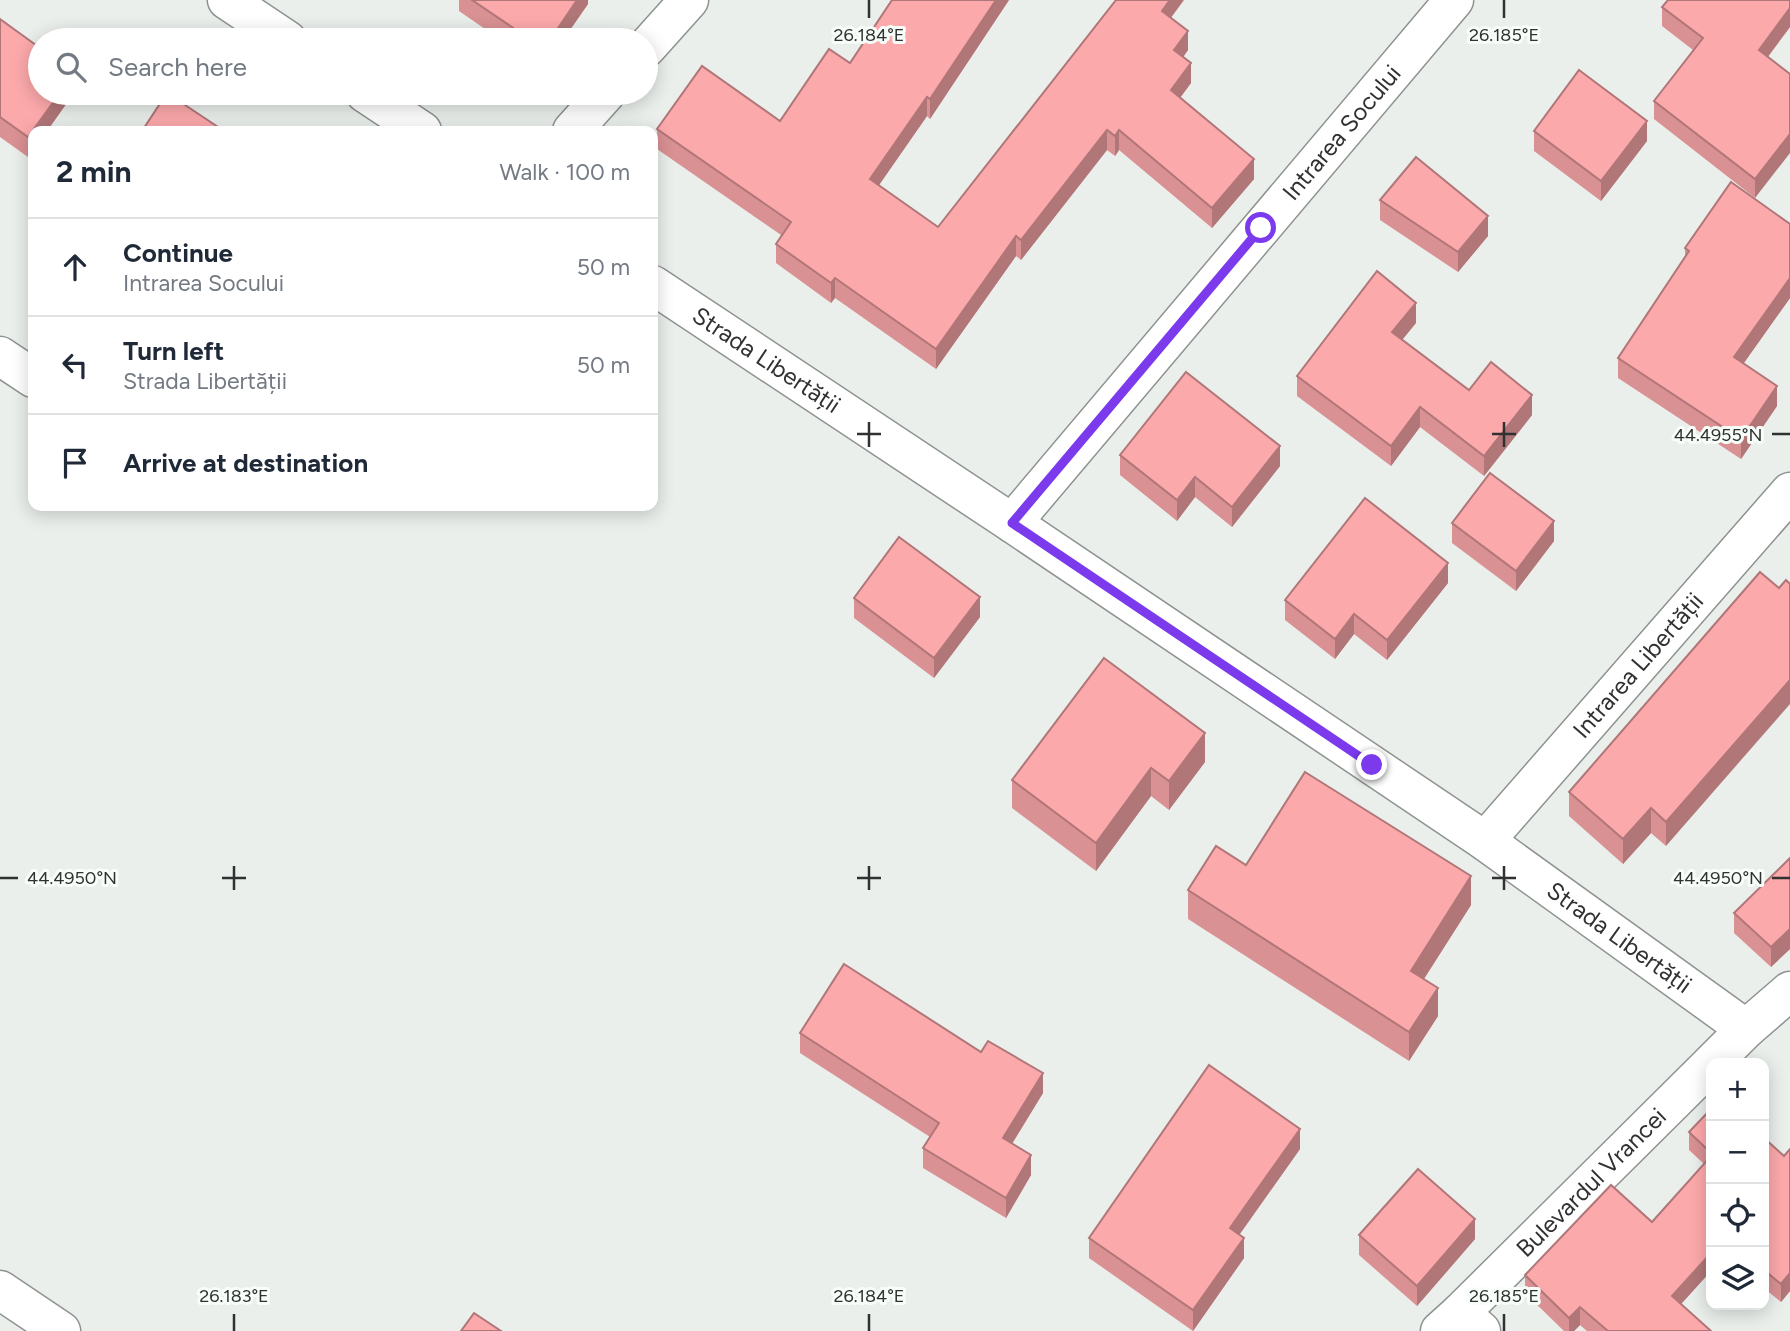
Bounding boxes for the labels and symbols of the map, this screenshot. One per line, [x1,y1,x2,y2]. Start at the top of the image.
text: 26.184°E [834,24,904,46]
text: 26.185°E [1469,24,1539,46]
street label: Intrarea Socului [1276,59,1407,206]
route start [1245,212,1276,243]
street label: Strada Libertății [687,300,846,419]
text: 44.4955°N [1674,424,1762,446]
street label: Intrarea Libertății [1567,587,1709,744]
route end [1356,749,1387,780]
text: 44.4950°N [27,867,117,889]
text: 44.4950°N [1673,867,1763,889]
street label: Strada Libertății [1541,875,1697,999]
street label: Bulevardul Vrancei [1510,1102,1672,1263]
text: 26.183°E [199,1285,269,1307]
text: 26.184°E [834,1285,904,1307]
text: 26.185°E [1469,1285,1539,1307]

